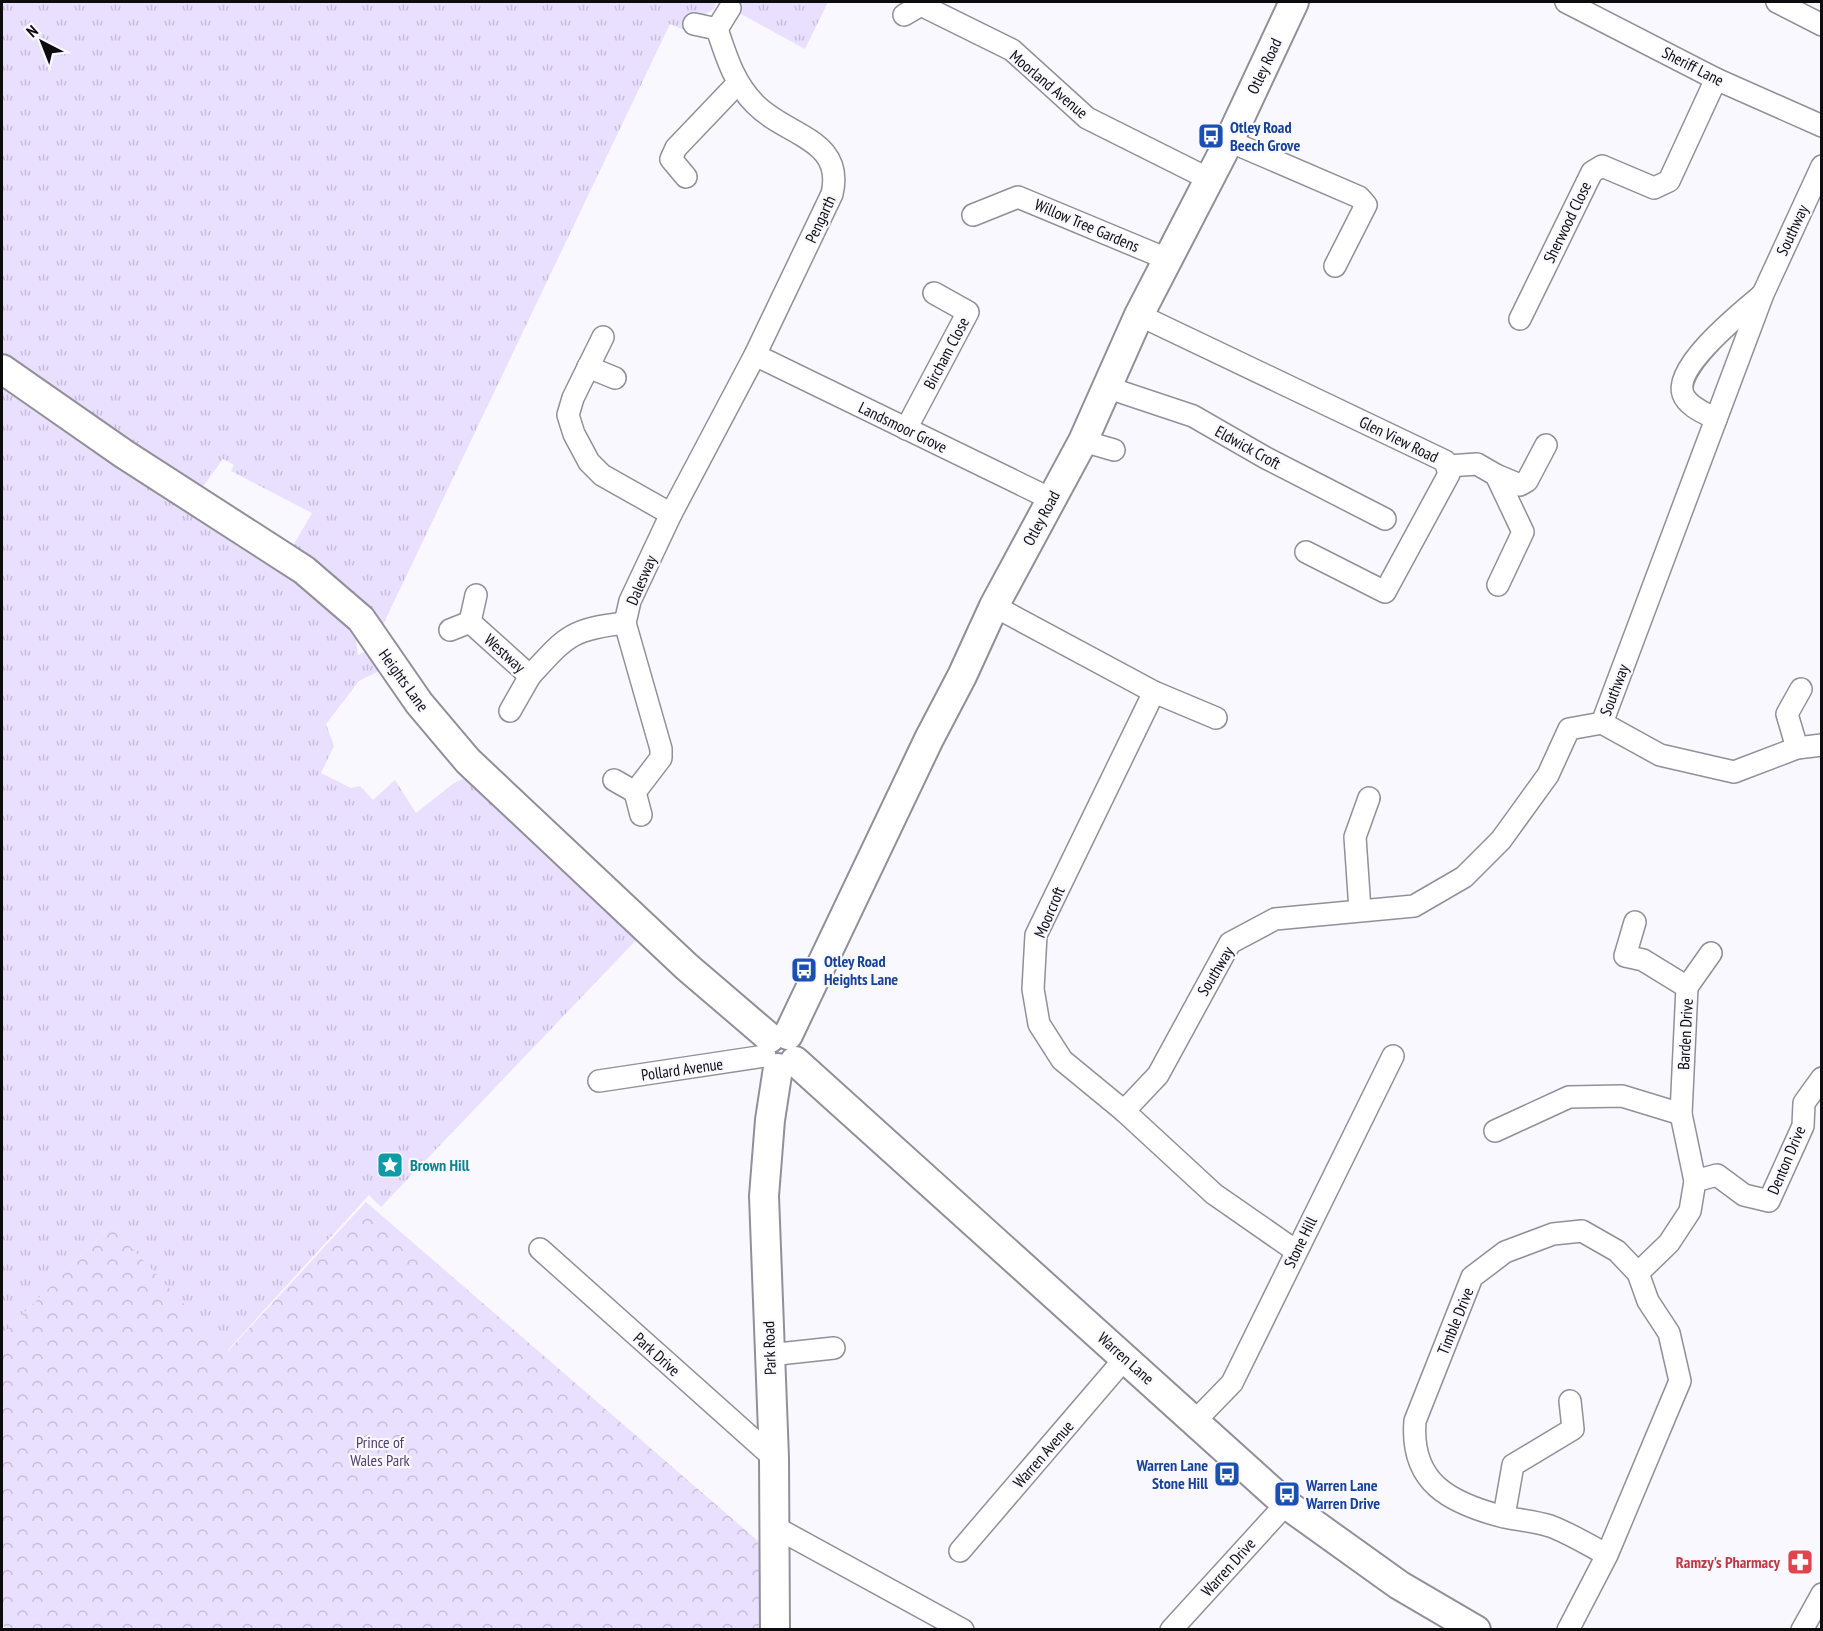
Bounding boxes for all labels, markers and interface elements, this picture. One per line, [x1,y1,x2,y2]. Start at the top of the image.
north arrow [12,12,72,72]
text: N [22,21,42,41]
street label: Otley Road [1242,35,1286,97]
street label: Sheriff Lane [1659,42,1727,90]
street label: Moorland Avenue [1006,46,1092,122]
place label: Otley Road Beech Grove [1230,117,1300,155]
bus stop icon: Otley Road Beech Grove [1196,121,1226,151]
street label: Sherwood Close [1539,178,1595,266]
street label: Pengarth [800,192,840,246]
street label: Willow Tree Gardens [1032,194,1142,256]
street label: Southway [1772,201,1812,259]
street label: Bircham Close [919,314,973,392]
street label: Landsmoor Grove [855,397,951,457]
street label: Glen View Road [1356,411,1442,467]
street label: Eldwick Croft [1212,421,1285,473]
street label: Otley Road [1018,487,1064,549]
street label: Dalesway [622,552,660,608]
street label: Westway [480,629,530,677]
street label: Heights Lane [375,645,433,715]
street label: Southway [1595,661,1633,719]
street label: Moorcroft [1029,883,1069,941]
street label: Southway [1193,943,1237,999]
place label: Otley Road Heights Lane [824,951,898,989]
bus stop icon: Otley Road Heights Lane [789,955,819,985]
street label: Barden Drive [1673,998,1697,1070]
street label: Pollard Avenue [640,1053,724,1085]
street label: Denton Drive [1763,1123,1809,1197]
place icon: Brown Hill [375,1150,405,1180]
place label: Brown Hill [410,1155,470,1175]
street label: Stone Hill [1279,1213,1321,1271]
street label: Timble Drive [1432,1284,1478,1358]
street label: Park Road [758,1321,780,1375]
street label: Park Drive [630,1328,684,1380]
street label: Warren Lane [1094,1328,1158,1388]
street label: Warren Avenue [1008,1416,1078,1492]
park label: Prince of Wales Park [350,1432,411,1470]
place label: Warren Lane Stone Hill [1135,1455,1208,1493]
bus stop icon: Warren Lane Stone Hill [1212,1459,1242,1489]
place label: Warren Lane Warren Drive [1305,1475,1380,1513]
bus stop icon: Warren Lane Warren Drive [1272,1479,1302,1509]
street label: Warren Drive [1197,1534,1259,1600]
pharmacy icon: Ramzy's Pharmacy [1785,1547,1815,1577]
place label: Ramzy's Pharmacy [1676,1552,1781,1572]

